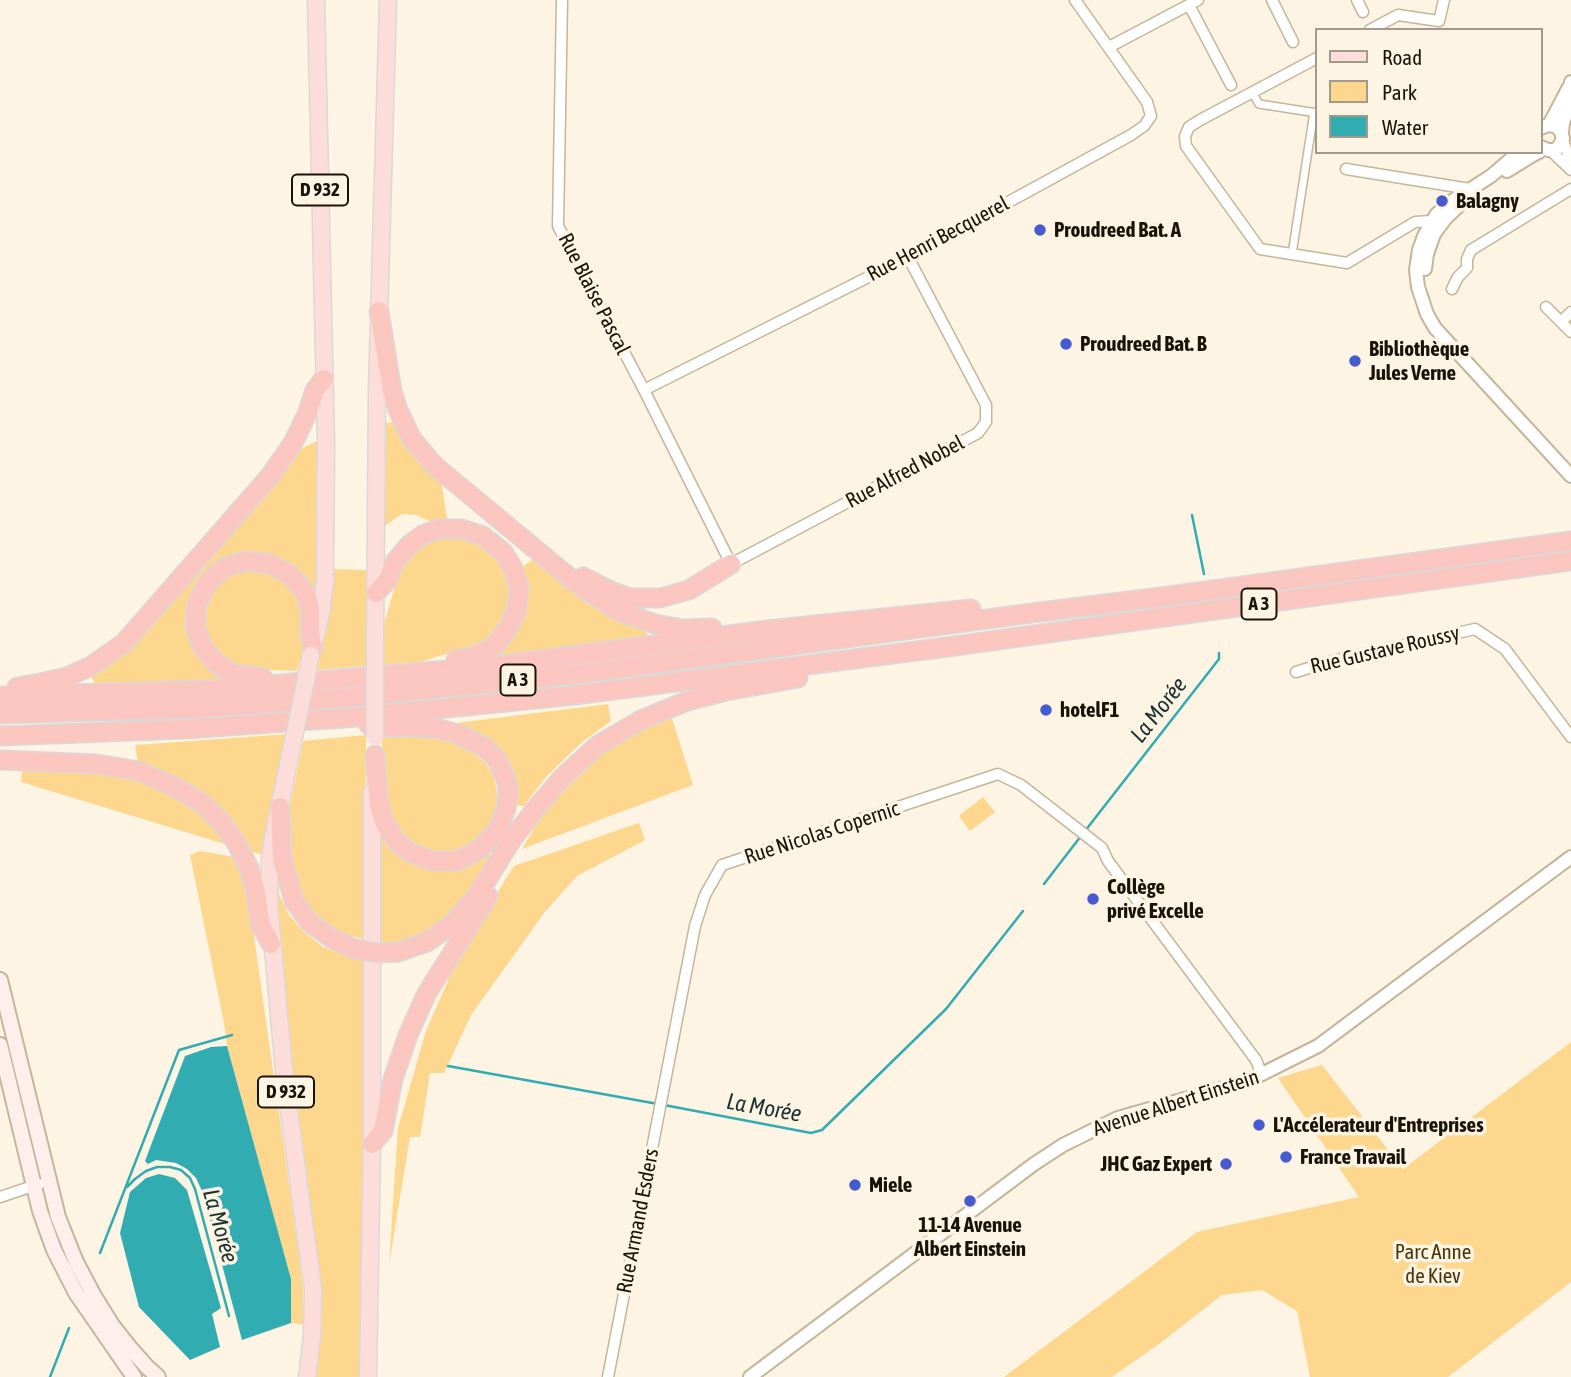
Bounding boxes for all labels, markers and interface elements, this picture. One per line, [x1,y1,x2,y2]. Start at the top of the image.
legend [1316,28,1543,154]
text: Road [1382,45,1422,69]
text: Park [1382,80,1417,104]
text: Water [1382,115,1428,139]
road number: D 932 [292,174,348,206]
place label: Balagny [1456,188,1519,214]
street label: Rue Henri Becquerel [863,191,1013,287]
marker: Balagny [1434,193,1450,209]
place label: Proudreed Bat. A [1054,217,1181,243]
marker: Proudreed Bat. A [1032,222,1048,238]
street label: Rue Blaise Pascal [553,229,635,359]
place label: Proudreed Bat. B [1080,331,1207,357]
marker: Proudreed Bat. B [1058,336,1074,352]
place label: Bibliothèque Jules Verne [1369,336,1469,386]
marker: Bibliothèque Jules Verne [1347,353,1363,369]
street label: Rue Alfred Nobel [841,430,969,514]
road number: A 3 [1242,589,1276,620]
street label: Rue Gustave Roussy [1308,621,1462,679]
road number: A 3 [500,664,536,695]
water label: La Morée [1125,672,1193,748]
place label: hotelF1 [1060,697,1119,723]
marker: hotelF1 [1038,702,1054,718]
street label: Rue Nicolas Copernic [741,796,903,870]
place label: Collège privé Excelle [1107,874,1204,924]
marker: Collège privé Excelle [1085,891,1101,907]
street label: Avenue Albert Einstein [1090,1064,1262,1142]
road number: D 932 [258,1076,314,1108]
water label: La Morée [724,1088,804,1128]
place label: L'Accélerateur d'Entreprises [1273,1112,1484,1138]
marker: L'Accélerateur d'Entreprises [1251,1117,1267,1133]
place label: France Travail [1300,1144,1406,1170]
street label: Rue Armand Esders [612,1146,664,1296]
marker: France Travail [1278,1149,1294,1165]
place label: JHC Gaz Expert [1100,1151,1212,1177]
marker: JHC Gaz Expert [1218,1156,1234,1172]
place label: Miele [869,1172,912,1198]
marker: Miele [847,1177,863,1193]
water label: La Morée [196,1186,244,1266]
marker: 11-14 Avenue Albert Einstein [962,1193,978,1209]
place label: 11-14 Avenue Albert Einstein [914,1212,1026,1262]
park label: Parc Anne de Kiev [1395,1239,1471,1289]

